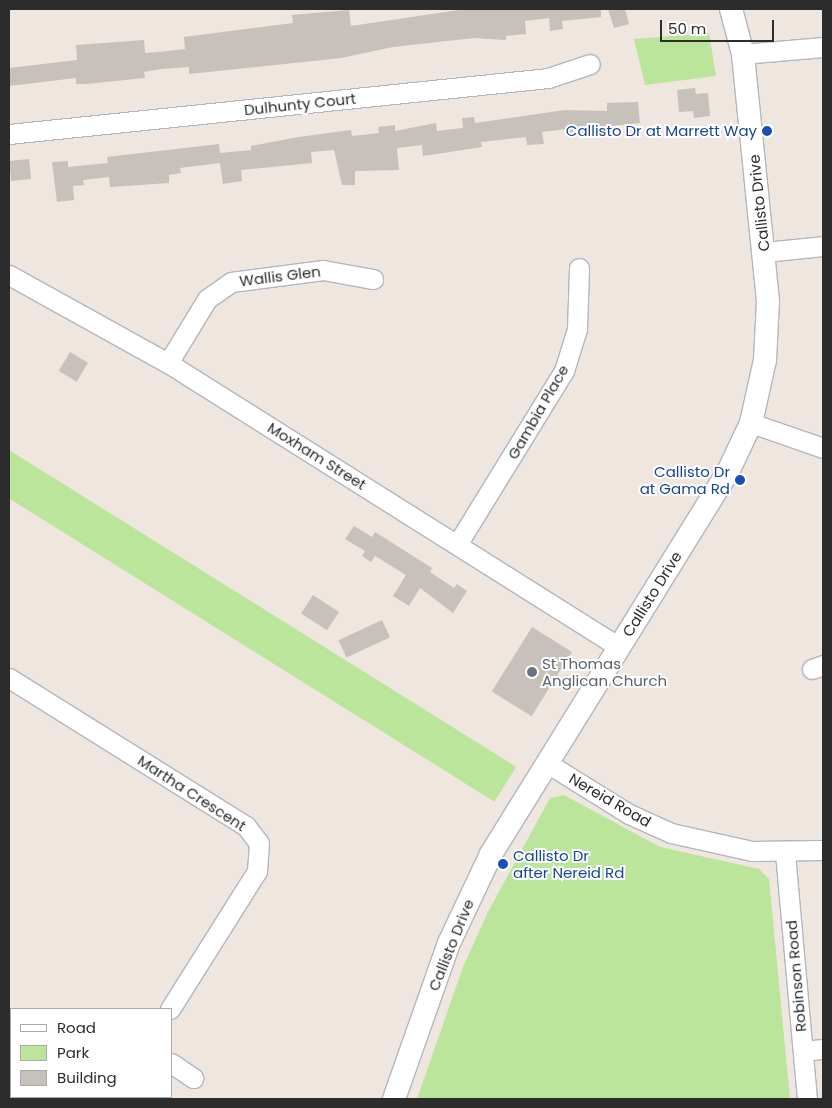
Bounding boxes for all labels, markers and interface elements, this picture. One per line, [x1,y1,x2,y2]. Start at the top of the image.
scale bar [662,10,776,42]
text: 50 m [668,18,706,39]
street label: Dulhunty Court [243,89,357,119]
place label: Callisto Dr at Marrett Way [566,122,757,140]
marker: Callisto Dr at Marrett Way [761,125,773,137]
street label: Callisto Drive [745,154,773,252]
street label: Wallis Glen [238,262,322,290]
street label: Gambia Place [504,362,572,462]
street label: Moxham Street [264,418,370,494]
place label: Callisto Dr at Gama Rd [640,462,730,497]
marker: Callisto Dr at Gama Rd [734,474,746,486]
street label: Callisto Drive [619,548,685,640]
place label: St Thomas Anglican Church [542,654,667,689]
marker: St Thomas Anglican Church [526,666,538,678]
street label: Martha Crescent [134,751,250,835]
street label: Nereid Road [566,769,654,831]
place label: Callisto Dr after Nereid Rd [513,846,624,881]
marker: Callisto Dr after Nereid Rd [497,858,509,870]
street label: Callisto Drive [424,897,478,993]
street label: Robinson Road [782,919,810,1033]
legend [10,1008,172,1098]
text: Road [57,1017,96,1038]
text: Park [57,1042,89,1063]
text: Building [57,1067,117,1088]

